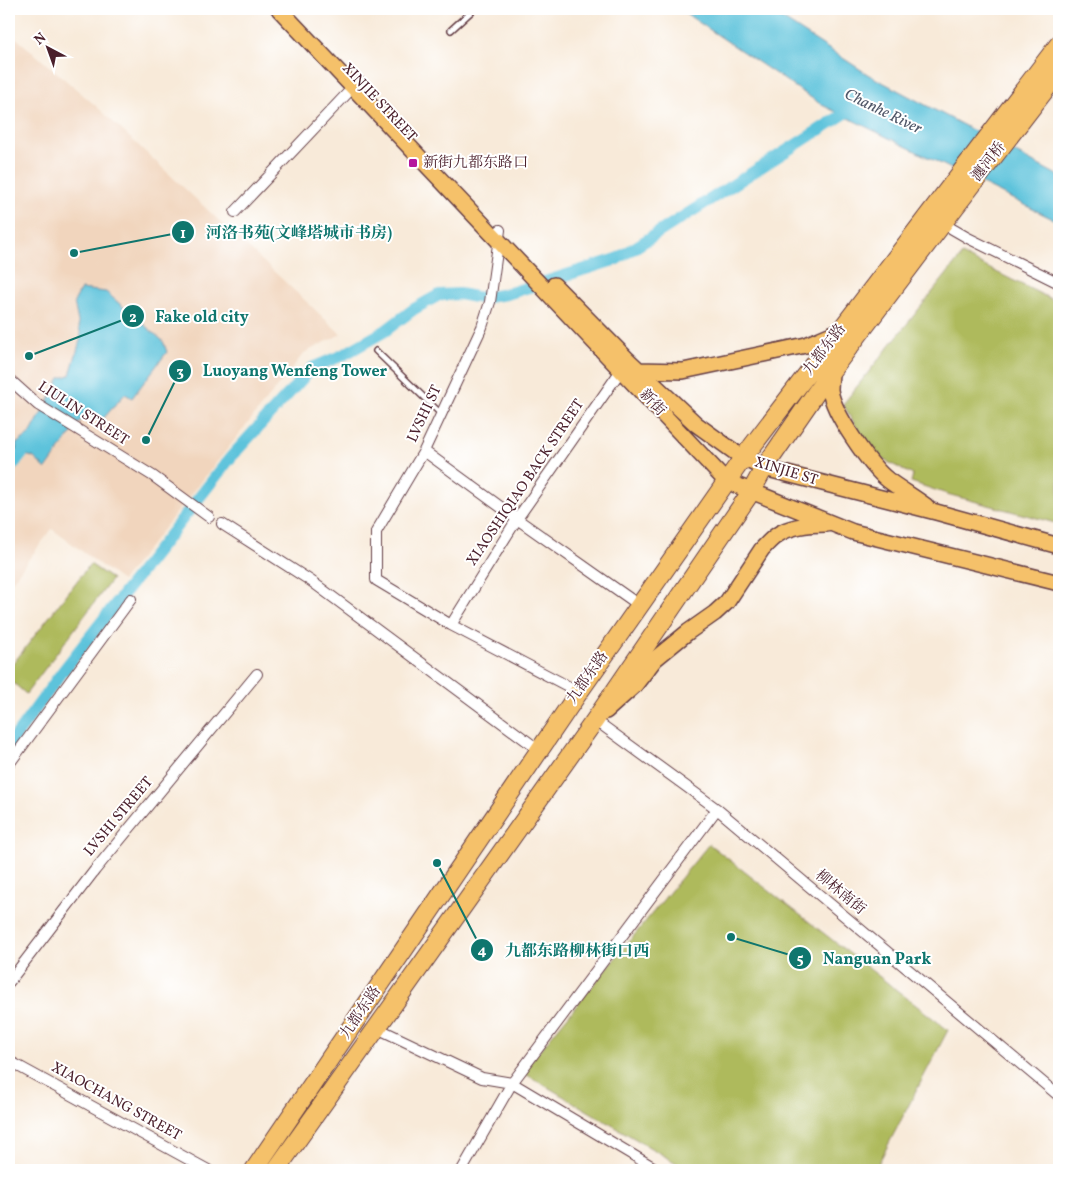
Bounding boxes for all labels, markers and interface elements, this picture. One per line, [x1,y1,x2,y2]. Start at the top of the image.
north arrow [22,22,72,72]
text: N [30,29,51,50]
street label: XINJIE STREET [337,59,421,147]
water label: Chanhe River [841,84,926,141]
street label: 瀍河桥 [967,138,1011,186]
place label: 新街九都东路口 [423,153,528,174]
marker: 新街九都东路口 [407,157,419,169]
callout: 河洛书苑(文峰塔城市书房) [170,217,402,248]
text: 河洛书苑(文峰塔城市书房) [206,223,392,245]
text: 1 [180,224,186,245]
callout: Fake old city [120,301,259,332]
text: Fake old city [155,307,249,329]
text: 2 [129,308,137,329]
street label: 九都东路 [799,320,851,380]
callout: Luoyang Wenfeng Tower [167,355,397,386]
text: Luoyang Wenfeng Tower [203,361,388,383]
text: 3 [176,362,184,383]
street label: LIULIN STREET [33,377,133,451]
street label: LVSHI ST [403,382,448,446]
street label: 新街 [634,385,670,421]
street label: XIAOSHIQIAO BACK STREET [462,395,590,570]
street label: XINJIE ST [752,452,820,492]
street label: 九都东路 [562,647,614,709]
street label: LVSHI STREET [80,773,159,861]
street label: 柳林南街 [810,866,870,920]
callout: 九都东路柳林街口西 [470,935,659,966]
text: 4 [477,941,487,962]
text: 九都东路柳林街口西 [505,941,650,963]
callout: Nanguan Park [787,942,941,973]
text: 5 [796,949,804,970]
text: Nanguan Park [823,949,931,971]
street label: 九都东路 [336,982,386,1044]
street label: XIAOCHANG STREET [47,1057,185,1147]

